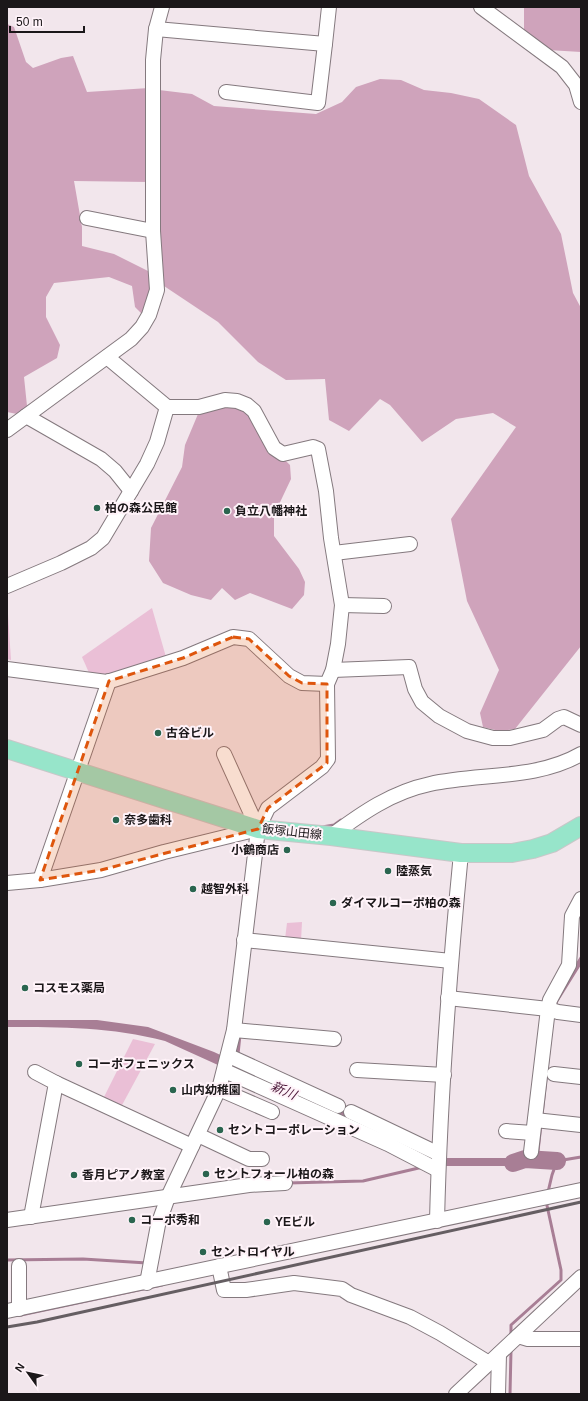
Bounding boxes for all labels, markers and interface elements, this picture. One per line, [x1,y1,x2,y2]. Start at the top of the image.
scale bar [10,8,84,34]
text: 50 m [16,15,43,29]
place label: 柏の森公民館 [105,501,177,515]
marker: 柏の森公民館 [92,503,102,513]
place label: 負立八幡神社 [235,504,307,518]
marker: 負立八幡神社 [222,506,232,516]
place label: 古谷ビル [166,726,214,740]
marker: 古谷ビル [153,728,163,738]
place label: 奈多歯科 [124,813,172,827]
marker: 奈多歯科 [111,815,121,825]
street label: 飯塚山田線 [261,822,323,842]
place label: 小鶴商店 [231,843,279,857]
marker: 小鶴商店 [282,845,292,855]
place label: 陸蒸気 [396,864,432,878]
marker: 陸蒸気 [383,866,393,876]
place label: 越智外科 [201,882,249,896]
marker: 越智外科 [188,884,198,894]
place label: ダイマルコーポ柏の森 [341,896,461,910]
marker: ダイマルコーポ柏の森 [328,898,338,908]
place label: コスモス薬局 [33,981,105,995]
marker: コスモス薬局 [20,983,30,993]
place label: コーポフェニックス [87,1057,195,1071]
marker: コーポフェニックス [74,1059,84,1069]
water label: 新川 [269,1078,301,1103]
place label: 山内幼稚園 [181,1083,241,1097]
marker: 山内幼稚園 [168,1085,178,1095]
place label: セントコーポレーション [228,1123,360,1137]
marker: セントコーポレーション [215,1125,225,1135]
place label: セントフォール柏の森 [214,1167,334,1181]
place label: 香月ピアノ教室 [82,1168,165,1182]
marker: セントフォール柏の森 [201,1169,211,1179]
marker: 香月ピアノ教室 [69,1170,79,1180]
place label: コーポ秀和 [140,1213,200,1227]
marker: コーポ秀和 [127,1215,137,1225]
place label: YEビル [275,1215,315,1229]
marker: YEビル [262,1217,272,1227]
place label: セントロイヤル [211,1245,295,1259]
marker: セントロイヤル [198,1247,208,1257]
north arrow [8,1353,48,1393]
text: N [12,1361,27,1374]

